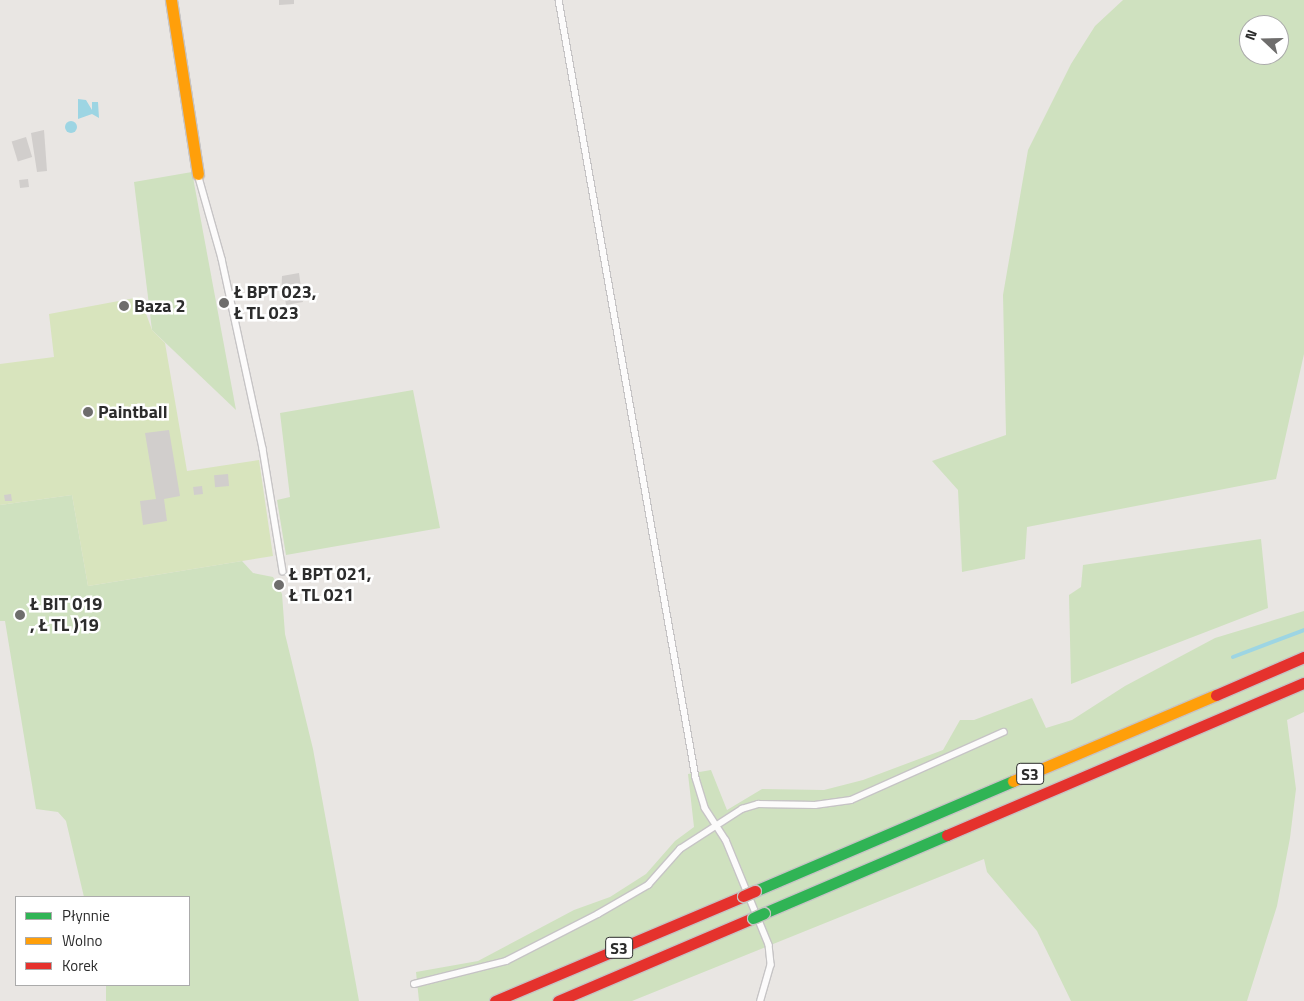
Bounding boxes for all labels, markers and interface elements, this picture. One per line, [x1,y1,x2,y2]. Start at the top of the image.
north arrow [1239,15,1289,65]
text: N [1239,27,1262,43]
place label: Ł BPT 023, Ł TL 023 [234,282,317,324]
place label: Baza 2 [134,295,186,317]
marker: Ł BPT 023, Ł TL 023 [218,297,230,309]
marker: Baza 2 [118,300,130,312]
place label: Paintball [98,401,168,423]
marker: Paintball [82,406,94,418]
place label: Ł BPT 021, Ł TL 021 [289,564,372,606]
marker: Ł BPT 021, Ł TL 021 [273,579,285,591]
place label: Ł BIT 019 , Ł TL )19 [30,594,102,636]
marker: Ł BIT 019 , Ł TL )19 [14,609,26,621]
road number: S3 [1015,761,1045,788]
legend [15,896,190,986]
text: Płynnie [62,904,110,927]
text: Wolno [62,929,102,952]
road number: S3 [604,934,634,961]
text: Korek [62,954,98,977]

